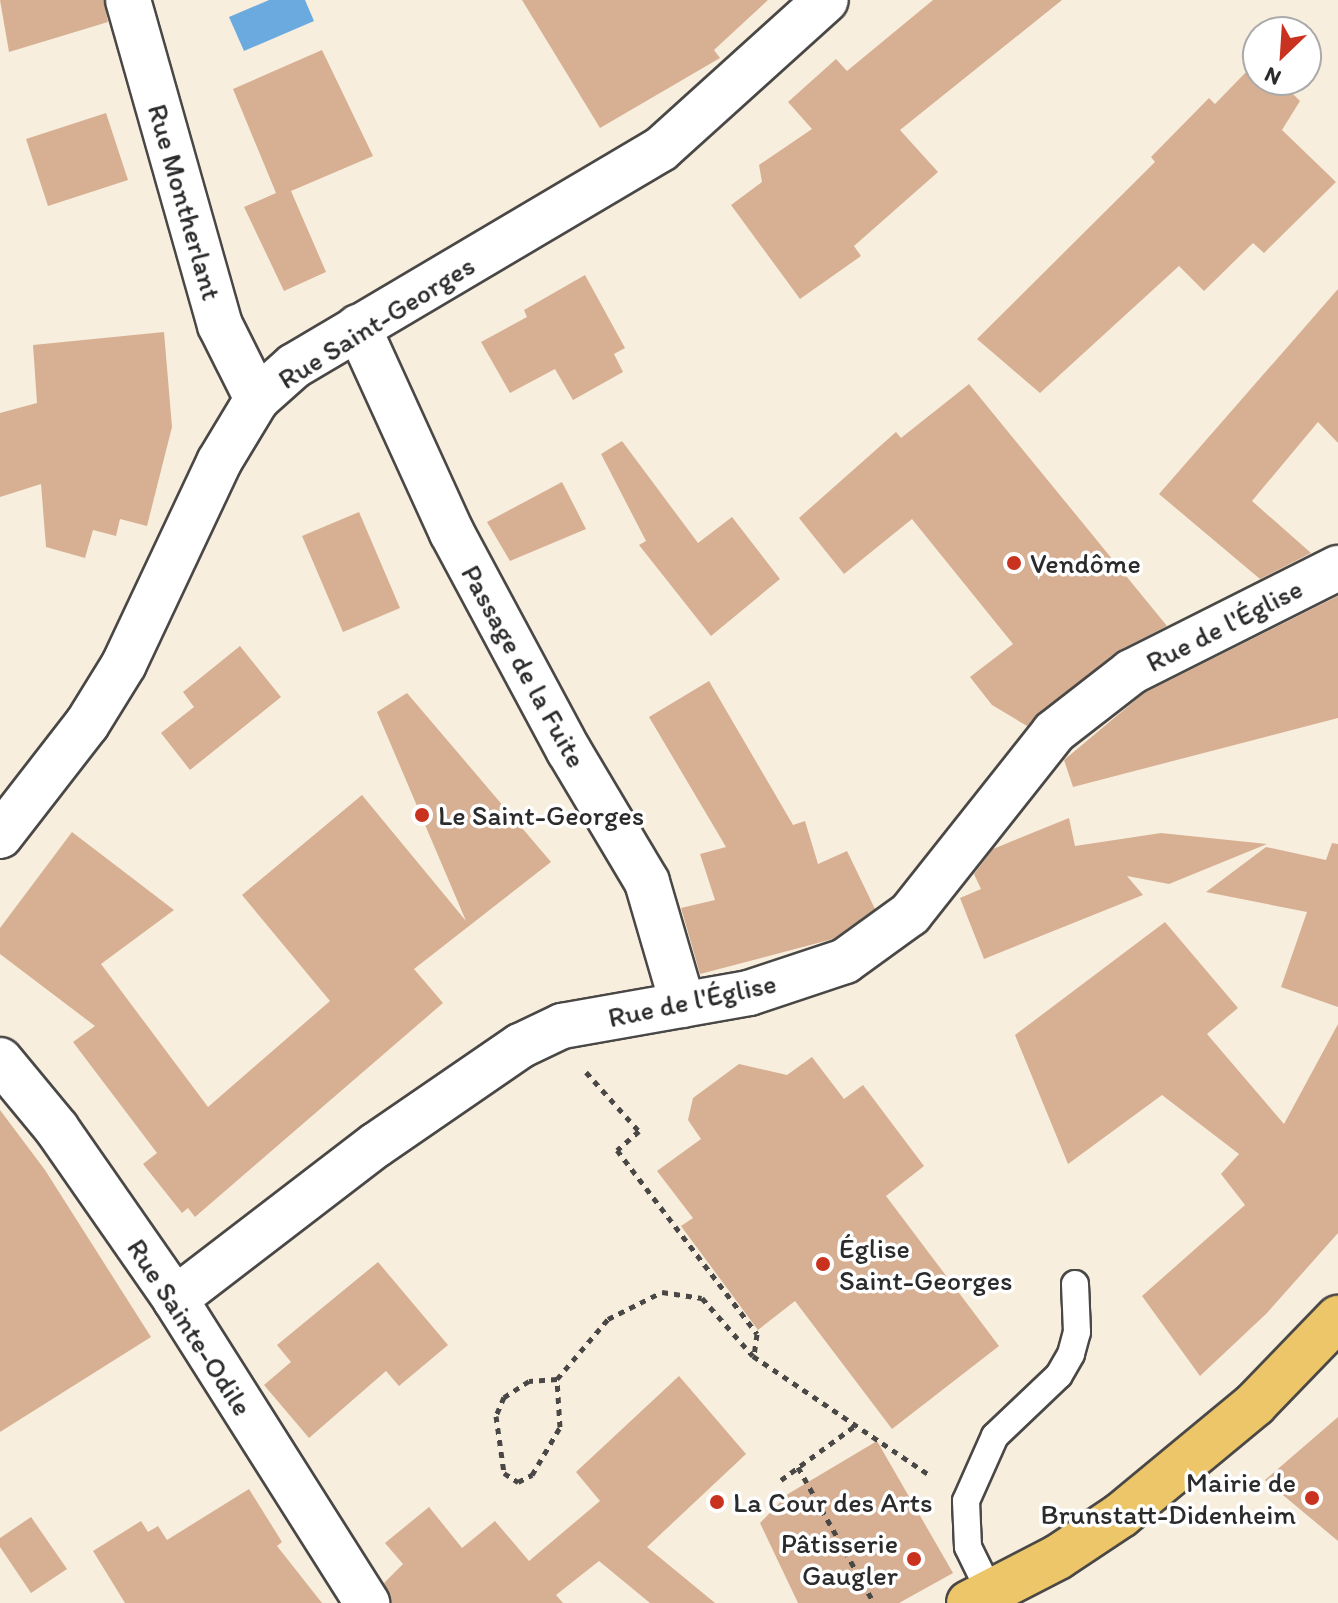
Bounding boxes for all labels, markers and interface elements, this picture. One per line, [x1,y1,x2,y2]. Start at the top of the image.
north arrow [1242,16,1322,96]
text: N [1260,61,1285,92]
street label: Rue Montherlant [141,100,229,304]
street label: Rue Saint-Georges [272,248,480,396]
place label: Vendôme [1030,546,1141,580]
marker: Vendôme [1005,554,1023,572]
street label: Passage de la Fuite [454,559,594,773]
street label: Rue de l'Église [1140,571,1308,679]
place label: Le Saint-Georges [438,798,645,832]
marker: Le Saint-Georges [413,806,431,824]
street label: Rue de l'Église [605,966,779,1034]
place label: Église Saint-Georges [839,1231,1012,1297]
street label: Rue Sainte-Odile [120,1232,260,1422]
marker: Église Saint-Georges [814,1255,832,1273]
place label: Mairie de Brunstatt-Didenheim [1040,1465,1296,1531]
place label: La Cour des Arts [733,1485,933,1519]
marker: Mairie de Brunstatt-Didenheim [1303,1489,1321,1507]
marker: La Cour des Arts [708,1493,726,1511]
place label: Pâtisserie Gaugler [781,1526,898,1592]
marker: Pâtisserie Gaugler [905,1550,923,1568]

